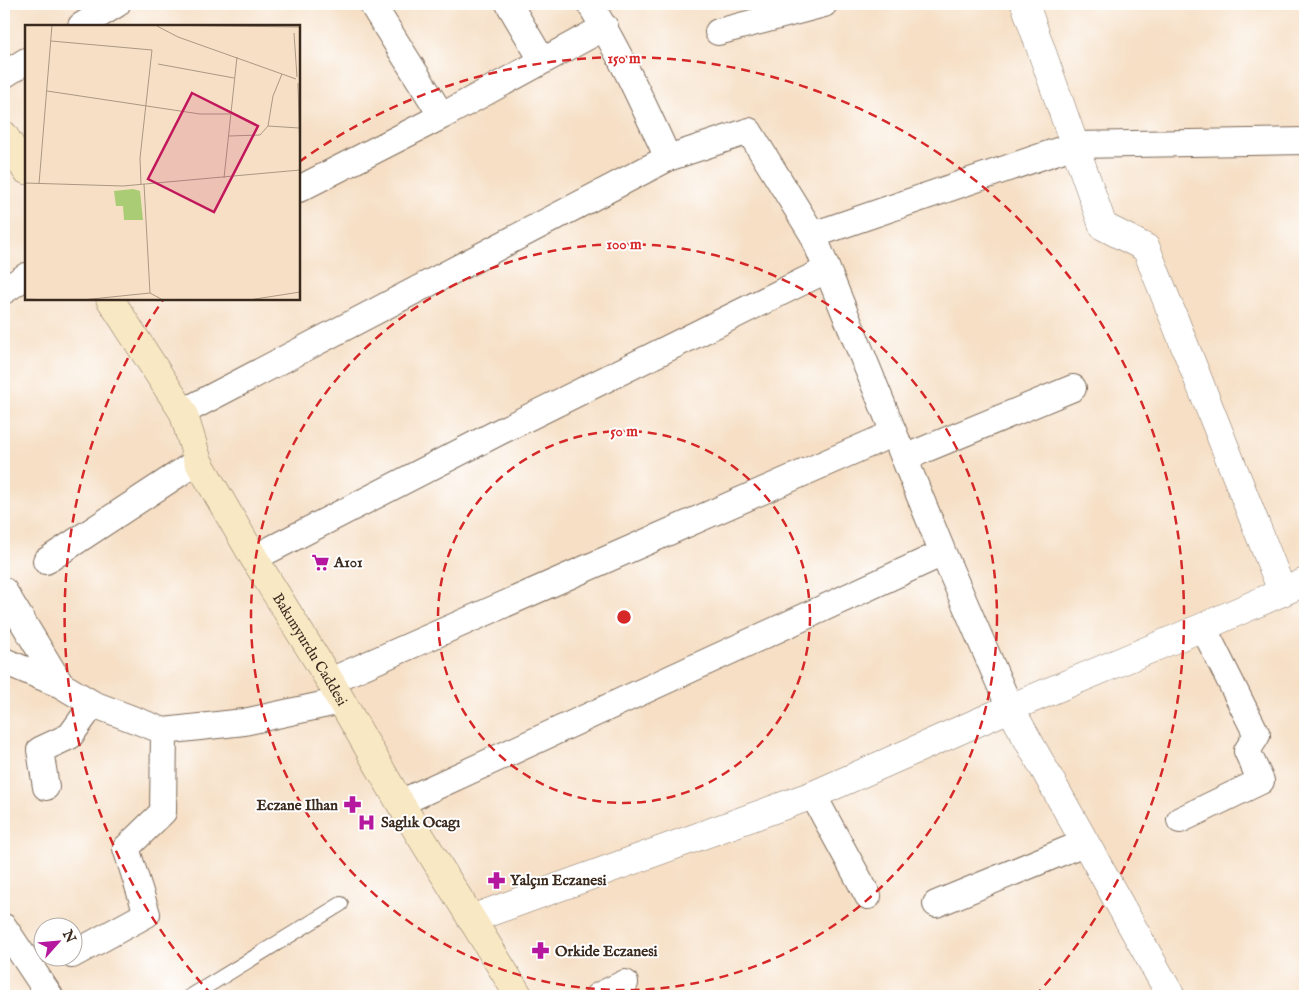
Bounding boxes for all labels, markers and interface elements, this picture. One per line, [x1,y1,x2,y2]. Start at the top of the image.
inset map [25,25,300,300]
text: 150 m [607,49,641,68]
text: 100 m [606,235,642,254]
text: 50 m [610,422,638,441]
supermarket icon: A101 [310,552,330,572]
place label: A101 [333,553,363,572]
street label: Bakımyurdu Caddesi [268,590,351,710]
centre of rings [615,608,633,626]
pharmacy icon: Eczane Ilhan [342,795,362,815]
place label: Eczane Ilhan [257,796,338,815]
hospital icon: Saglık Ocagı [357,812,377,832]
place label: Saglık Ocagı [381,813,460,832]
pharmacy icon: Yalçın Eczanesi [486,870,506,890]
place label: Yalçın Eczanesi [510,871,606,890]
north arrow [32,918,82,968]
text: N [57,926,79,946]
pharmacy icon: Orkide Eczanesi [531,941,551,961]
place label: Orkide Eczanesi [555,942,657,961]

